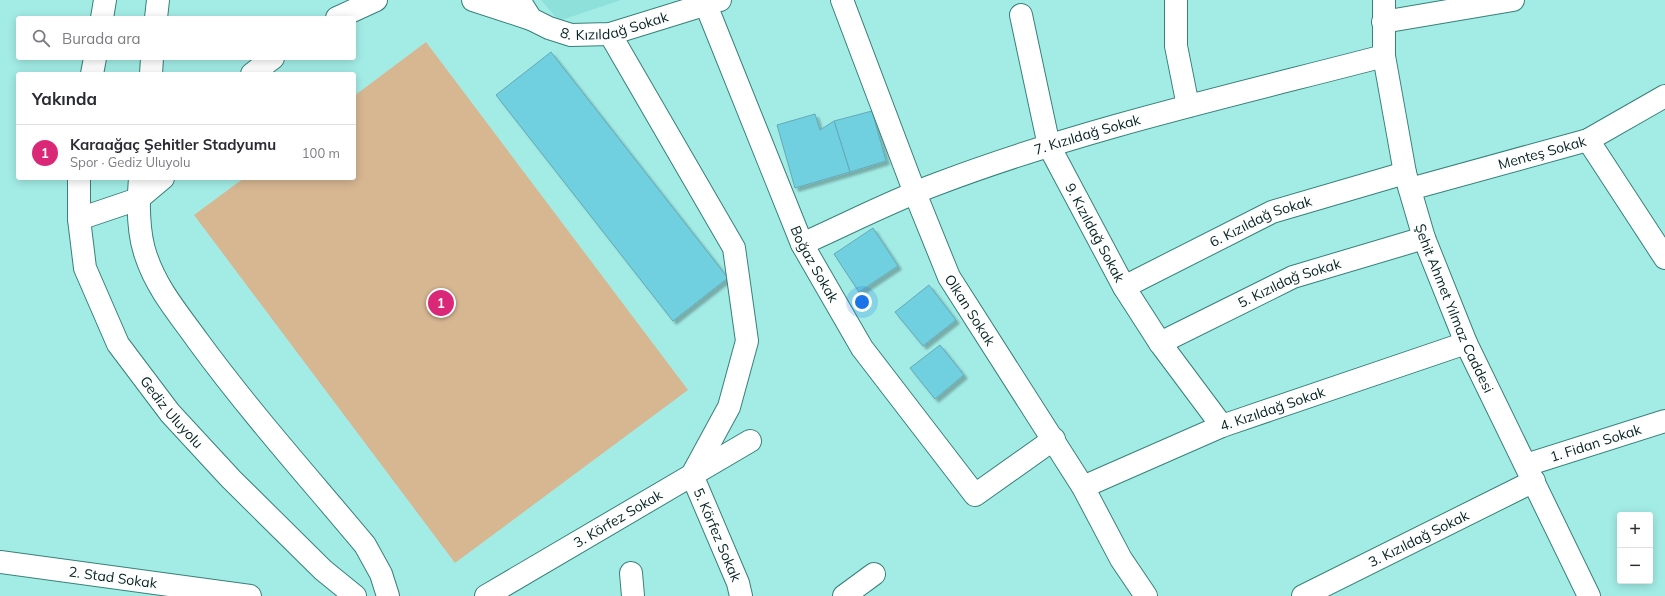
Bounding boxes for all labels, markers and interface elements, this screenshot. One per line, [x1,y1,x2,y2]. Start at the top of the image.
street label: 8. Kızıldağ Sokak [558,7,671,44]
search box [16,16,356,60]
icon: search [30,27,52,49]
text: Burada ara [62,29,141,48]
text: Yakında [32,88,97,109]
street label: 7. Kızıldağ Sokak [1032,110,1143,159]
street label: Menteş Sokak [1496,132,1589,173]
text: Karaağaç Şehitler Stadyumu [70,135,276,154]
text: 1 [41,145,49,161]
text: 100 m [302,145,340,161]
text: Spor · Gediz Uluyolu [70,154,190,170]
street label: 9. Kızıldağ Sokak [1061,180,1129,286]
street label: 6. Kızıldağ Sokak [1207,192,1315,251]
street label: Şehit Ahmet Yılmaz Caddesi [1411,222,1498,396]
street label: Boğaz Sokak [787,223,843,306]
street label: 5. Kızıldağ Sokak [1235,254,1344,312]
street label: Olkan Sokak [941,271,1000,350]
pin: 1 [428,288,454,318]
your location [852,292,872,312]
street label: Gediz Uluyolu [136,372,207,452]
street label: 4. Kızıldağ Sokak [1217,382,1328,435]
street label: 1. Fidan Sokak [1548,420,1644,466]
street label: 3. Körfez Sokak [570,485,666,552]
street label: 5. Körfez Sokak [690,485,746,585]
street label: 3. Kızıldağ Sokak [1365,506,1472,571]
map controls [1617,512,1653,584]
button: + [1617,512,1653,548]
button: − [1617,548,1653,584]
street label: 2. Stad Sokak [68,562,159,592]

